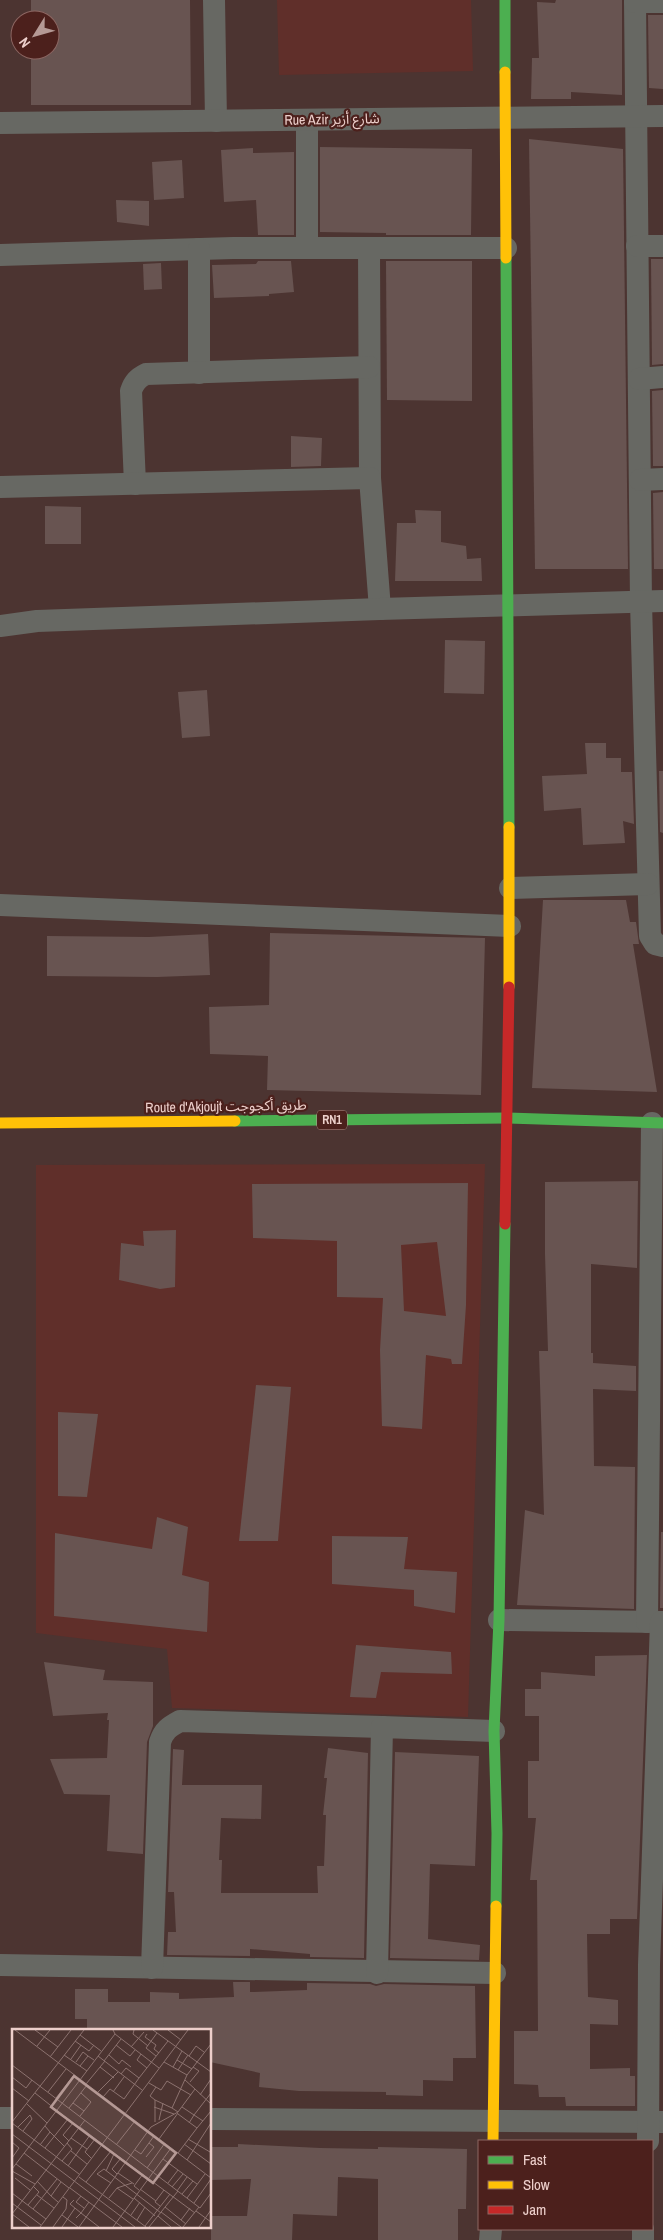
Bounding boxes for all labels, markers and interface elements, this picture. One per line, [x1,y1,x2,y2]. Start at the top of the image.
north arrow [10,10,60,60]
text: N [15,34,34,52]
street label: Rue Azir شارع أزير [284,109,380,131]
street label: Route d'Akjoujt طريق أكجوجت [145,1096,307,1117]
road number: RN1 [317,1110,347,1130]
inset map [12,2029,211,2228]
legend [478,2140,653,2230]
text: Fast [523,2149,547,2170]
text: Slow [523,2174,550,2195]
text: Jam [523,2199,546,2220]

